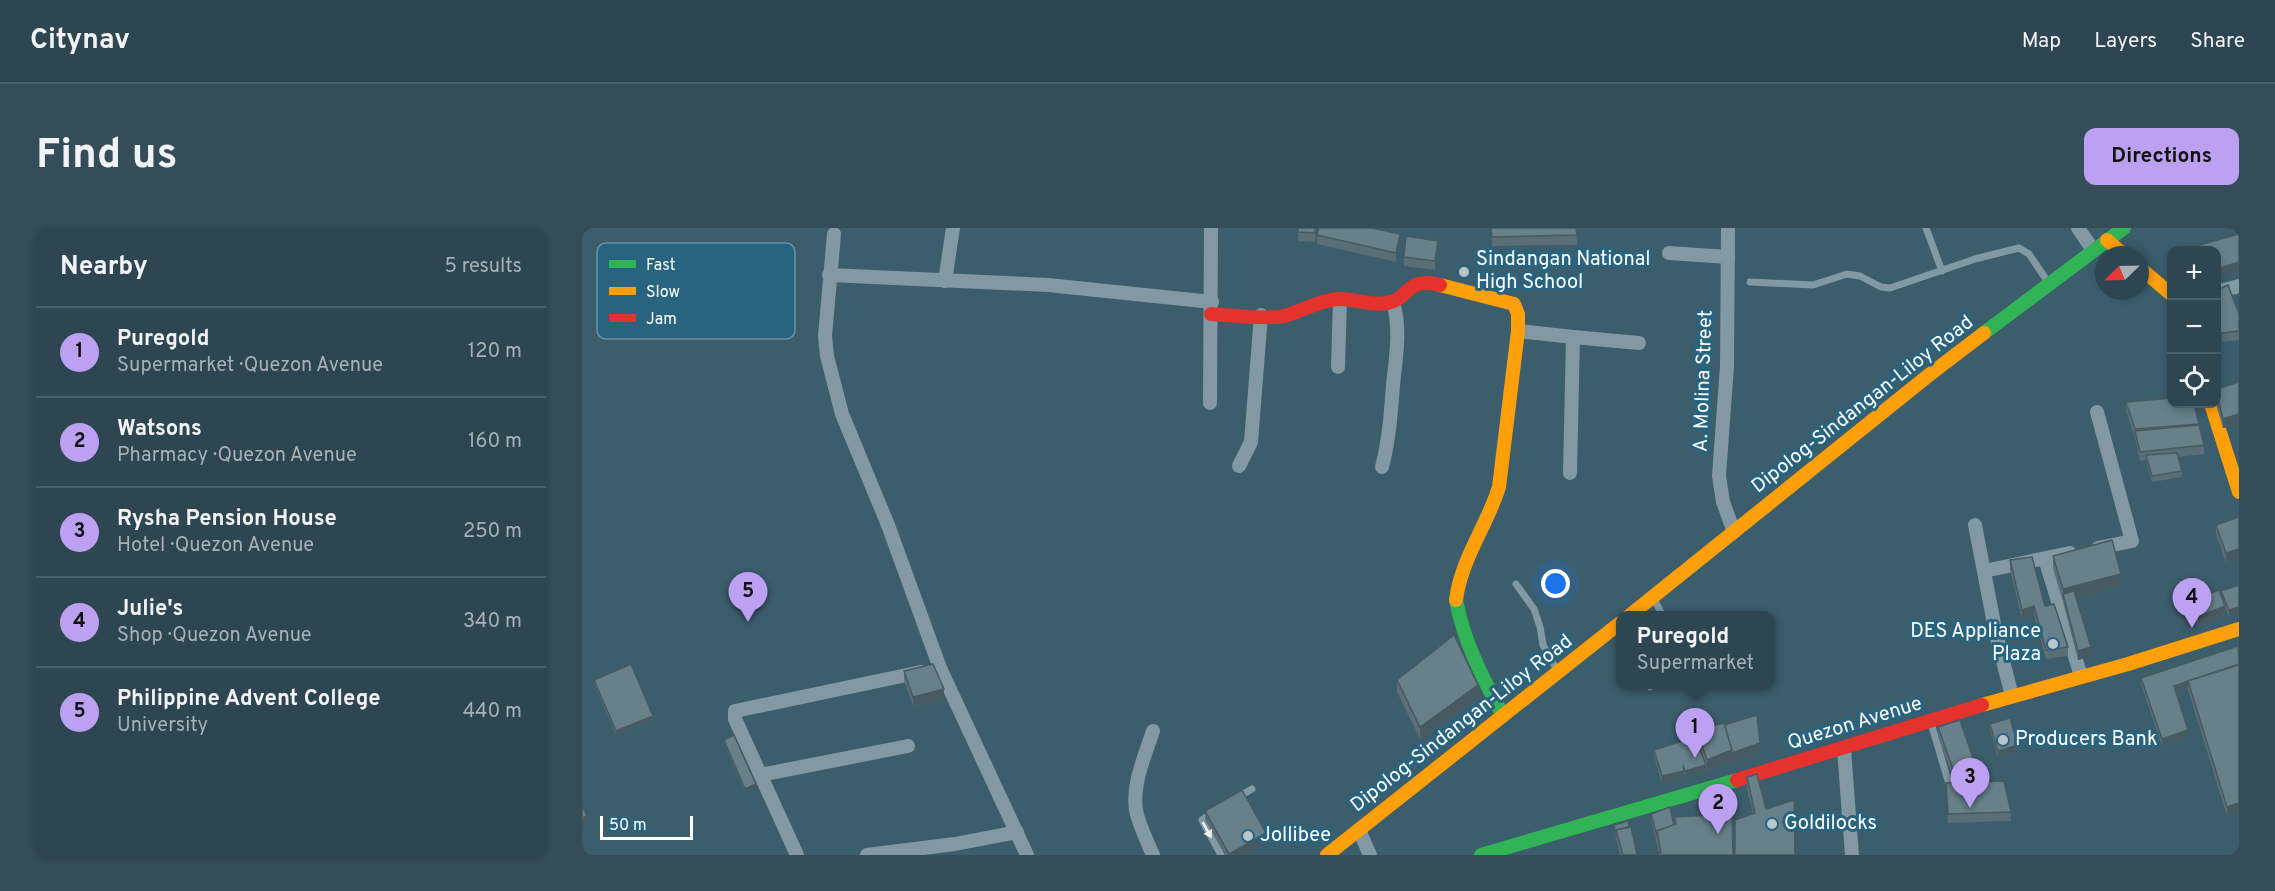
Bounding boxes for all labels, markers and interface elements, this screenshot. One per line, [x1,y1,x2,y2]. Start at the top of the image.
text: Citynav [30,23,130,59]
text: Map [2022,28,2061,55]
text: Layers [2094,28,2157,55]
text: Share [2190,28,2245,55]
button: Directions [2084,128,2239,185]
text: Find us [36,130,177,183]
legend [597,243,795,339]
north arrow [2095,246,2149,300]
map controls [2167,246,2221,408]
button: + [2167,246,2221,300]
place label: Sindangan National High School [1476,247,1651,296]
text: Nearby [60,251,148,284]
text: 5 results [445,254,522,280]
text: Fast [646,256,676,276]
marker: Sindangan National High School [1457,265,1471,279]
text: Slow [646,283,680,303]
button: − [2167,300,2221,354]
text: Jam [646,310,677,330]
street label: A. Molina Street [1689,310,1719,452]
street label: Dipolog-Sindangan-Liloy Road [1747,310,1979,500]
text: Puregold [117,326,209,353]
text: 1 [76,339,84,365]
text: 120 m [468,339,522,365]
text: Supermarket · Quezon Avenue [117,353,383,379]
button: locate [2167,354,2221,408]
text: Watsons [117,416,202,443]
text: 2 [73,429,86,455]
text: 160 m [468,429,522,455]
text: Pharmacy · Quezon Avenue [117,443,357,469]
text: Rysha Pension House [117,506,337,533]
text: 3 [74,519,86,545]
text: 250 m [463,519,522,545]
text: Hotel · Quezon Avenue [117,533,314,559]
your location [1541,569,1570,598]
pin: 5 [728,572,768,622]
pin: 4 [2172,578,2212,628]
text: Julie's [117,596,183,623]
text: 4 [73,609,86,635]
text: 340 m [463,609,522,635]
popup [1616,611,1775,689]
place label: DES Appliance Plaza [1910,619,2041,668]
text: Shop · Quezon Avenue [117,623,312,649]
text: Puregold [1637,624,1729,651]
street label: Dipolog-Sindangan-Liloy Road [1346,629,1578,819]
marker: DES Appliance Plaza [2046,637,2060,651]
text: Supermarket [1637,651,1754,677]
text: Philippine Advent College [117,686,380,713]
street label: Quezon Avenue [1785,691,1925,757]
text: 5 [73,699,86,725]
text: 440 m [463,699,522,725]
pin: 1 [1676,708,1714,758]
text: University [117,713,208,739]
place label: Producers Bank [2015,727,2158,753]
marker: Producers Bank [1996,733,2010,747]
pin: 3 [1950,758,1990,808]
pin: 2 [1698,784,1738,834]
place label: Goldilocks [1784,811,1877,837]
scale bar [600,813,693,840]
text: 50 m [609,816,647,836]
marker: Goldilocks [1765,817,1779,831]
one-way arrow [1202,822,1212,839]
place label: Jollibee [1260,823,1331,849]
marker: Jollibee [1241,829,1255,843]

